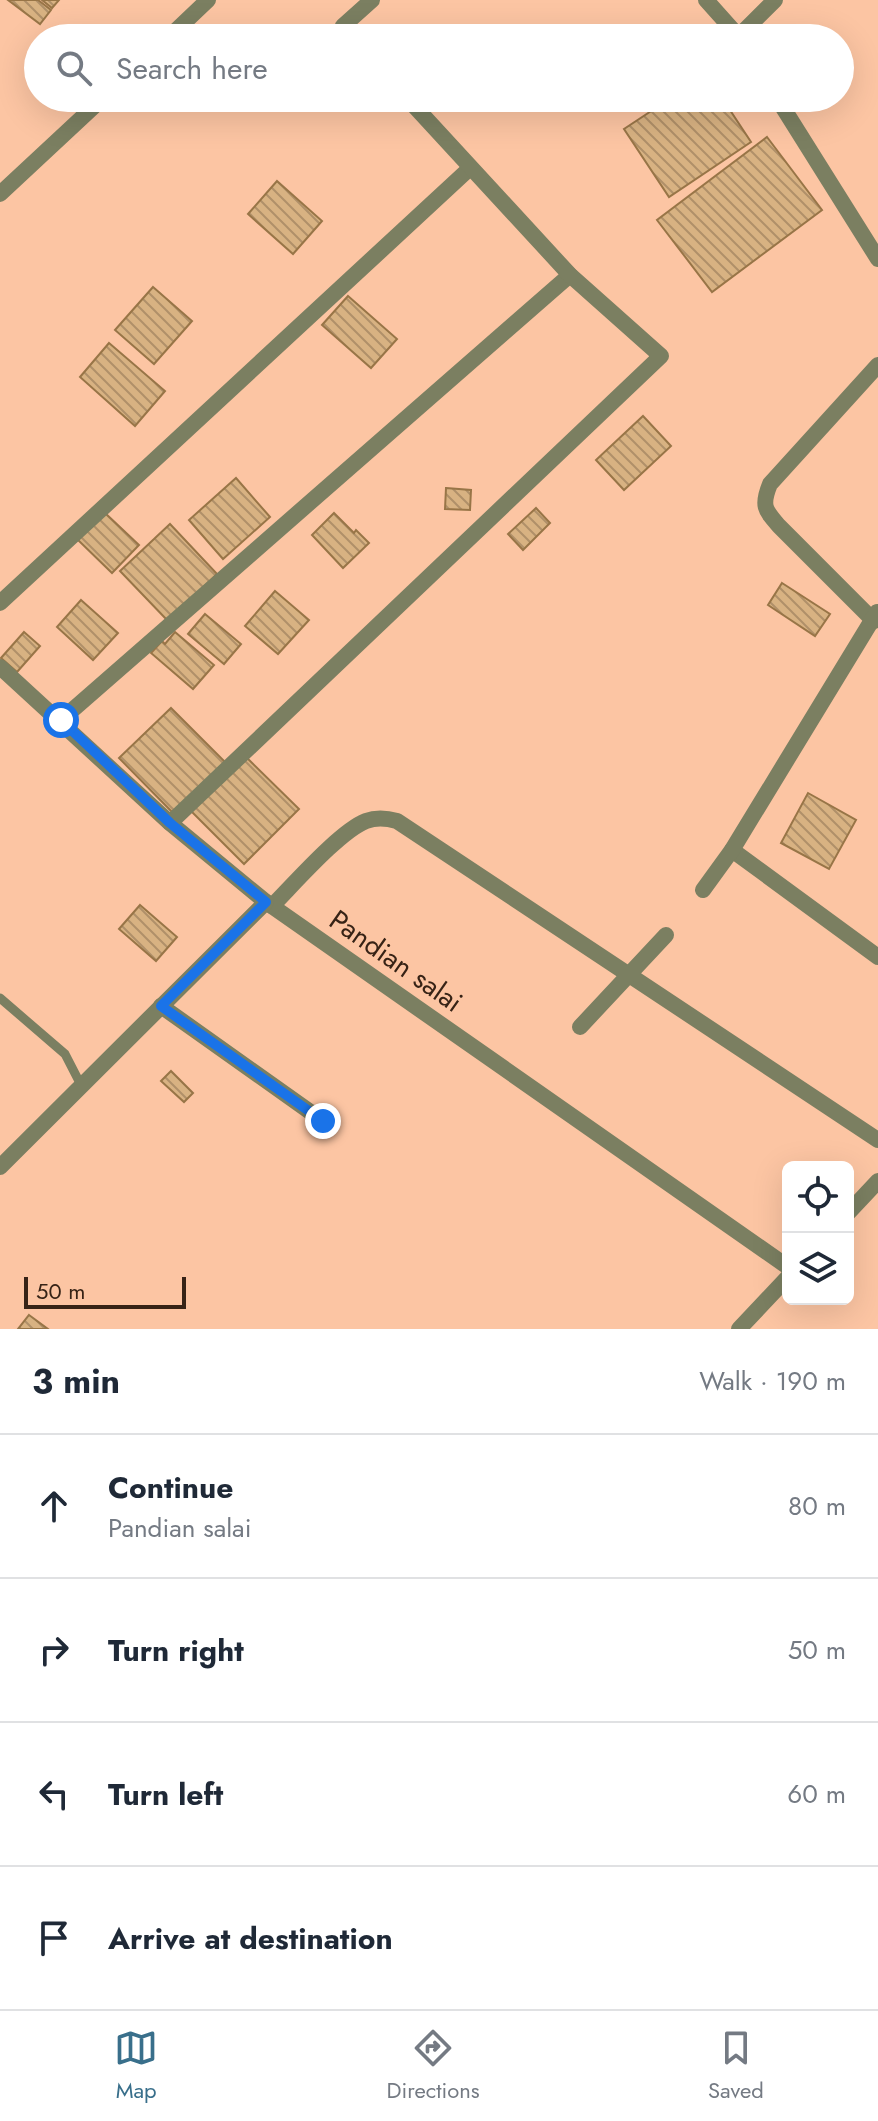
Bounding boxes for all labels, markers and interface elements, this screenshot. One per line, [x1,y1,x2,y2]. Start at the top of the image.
search box [24,24,854,112]
icon: search [52,46,96,90]
text: Search here [116,47,268,90]
route start [43,702,79,738]
street label: Pandian salai [321,900,471,1022]
route end [305,1103,341,1139]
map controls [782,1161,854,1305]
button: locate [782,1161,854,1233]
button: layers [782,1233,854,1305]
scale bar [24,1273,186,1309]
text: 50 m [36,1275,85,1307]
text: 3 min [32,1357,120,1406]
text: Walk · 190 m [699,1362,846,1400]
text: Continue [108,1466,234,1509]
icon: ahead [32,1484,76,1528]
text: 80 m [788,1487,846,1525]
text: Pandian salai [108,1509,251,1547]
icon: right [32,1628,76,1672]
text: Turn right [108,1629,244,1672]
text: 50 m [788,1631,846,1669]
icon: left [32,1772,76,1816]
text: Turn left [108,1773,223,1816]
text: 60 m [787,1775,846,1813]
icon: arrive [32,1916,76,1960]
text: Arrive at destination [108,1917,393,1960]
tab: Map [114,2026,158,2106]
tab: Directions [387,2026,480,2106]
tab: Saved [708,2026,764,2106]

